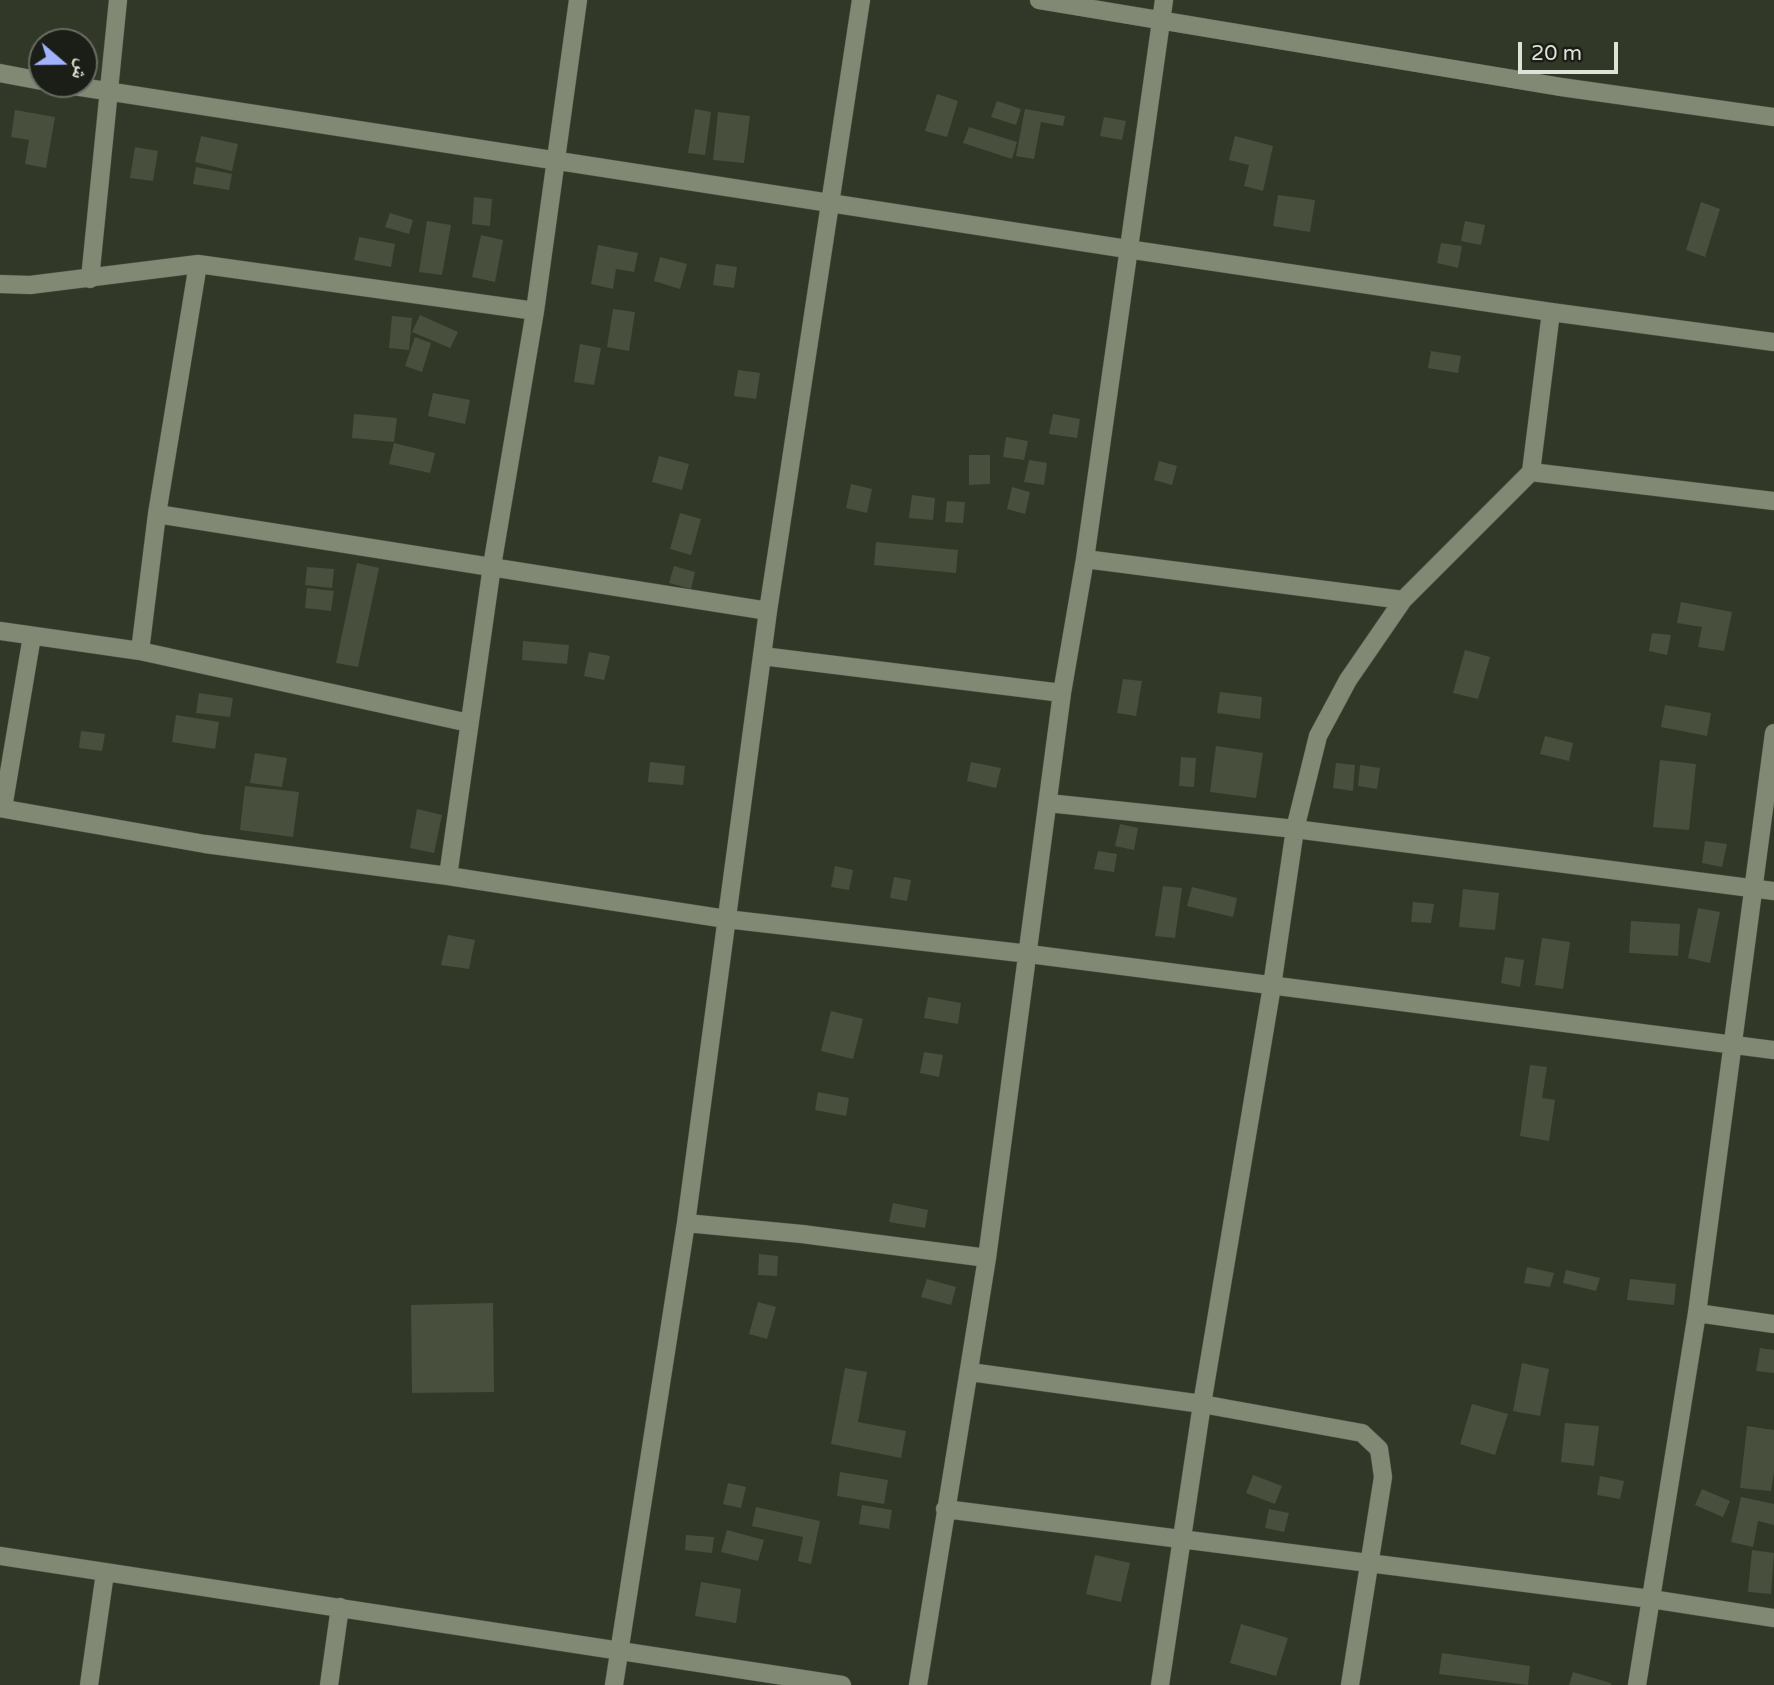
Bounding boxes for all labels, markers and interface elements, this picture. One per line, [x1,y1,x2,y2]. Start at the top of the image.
north arrow [28,28,98,98]
scale bar [1522,28,1622,72]
text: 20 m [1531,41,1582,66]
text: ش [67,56,95,83]

